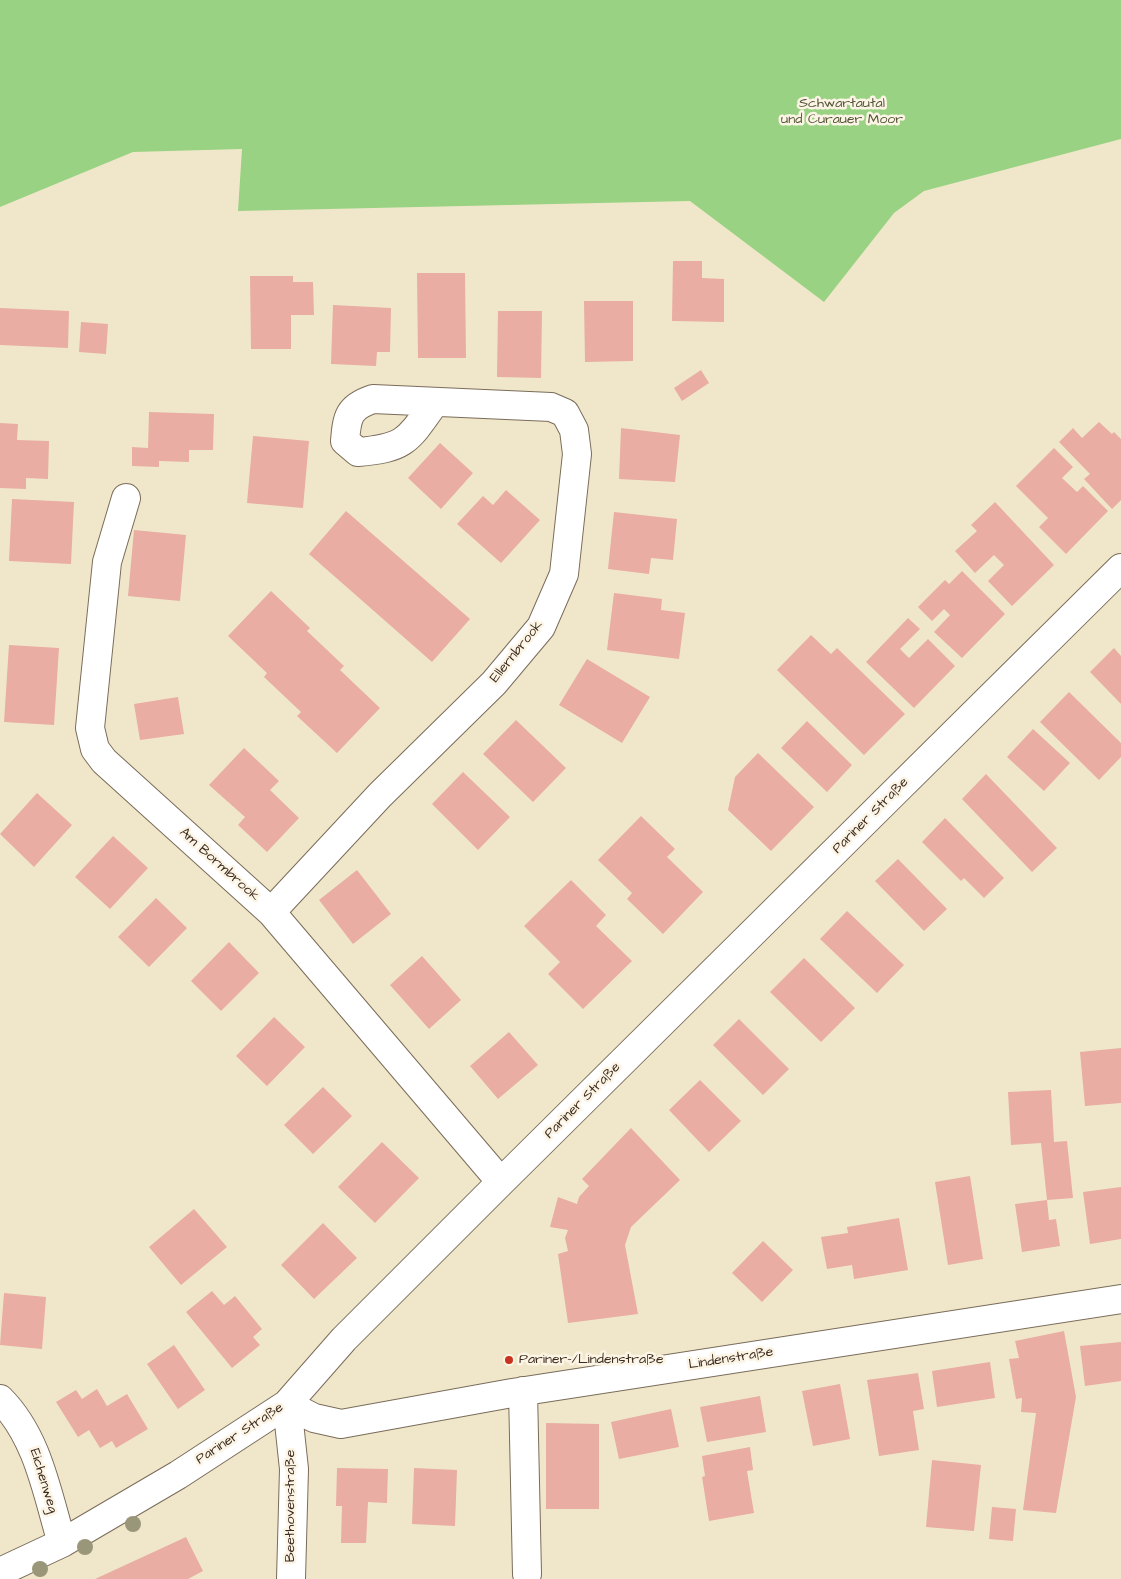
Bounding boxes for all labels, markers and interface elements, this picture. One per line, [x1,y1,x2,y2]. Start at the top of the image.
park label: Schwartautal und Curauer Moor [781,96,903,128]
street label: Ellernbrook [487,618,547,686]
street label: Pariner Straße [829,774,913,858]
street label: Am Bormbrook [176,825,262,905]
street label: Pariner Straße [541,1059,625,1143]
street label: Lindenstraße [687,1344,775,1374]
place label: Pariner-/Lindenstraße [519,1352,664,1368]
marker: Pariner-/Lindenstraße [503,1354,515,1366]
street label: Pariner Straße [193,1399,287,1469]
street label: Eichenweg [25,1447,61,1515]
street label: Beethovenstraße [283,1450,299,1562]

